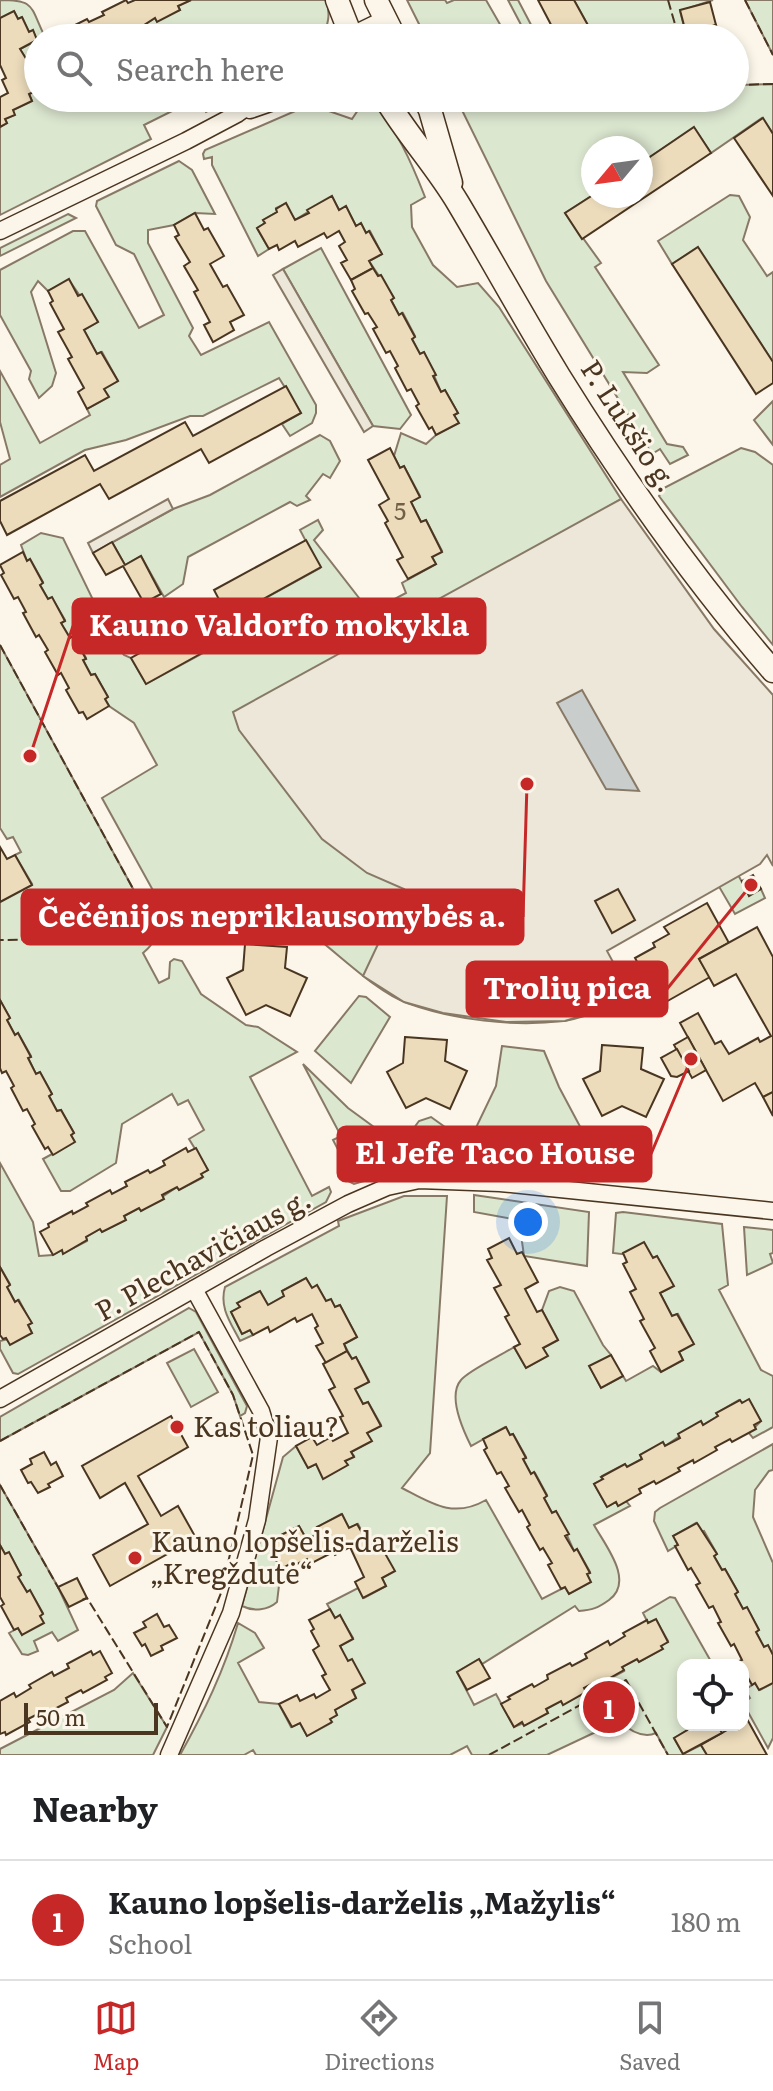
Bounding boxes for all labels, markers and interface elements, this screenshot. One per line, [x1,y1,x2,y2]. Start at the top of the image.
search box [24,24,749,112]
icon: search [52,46,96,90]
text: Search here [116,46,284,90]
north arrow [581,136,653,208]
street label: P. Lukšio g. [572,350,689,500]
house number: 5 [394,492,406,527]
callout: Kauno Valdorfo mokykla [73,599,485,653]
text: Kauno Valdorfo mokykla [89,601,470,645]
callout: Čečėnijos nepriklausomybės a. [22,890,523,944]
text: Čečėnijos nepriklausomybės a. [38,892,506,936]
callout: Trolių pica [467,962,667,1016]
text: Trolių pica [483,964,652,1008]
callout: El Jefe Taco House [338,1127,651,1181]
text: El Jefe Taco House [355,1129,635,1173]
street label: P. Plechavičiaus g. [86,1176,318,1330]
your location [508,1202,548,1242]
place label: Kas toliau? [193,1404,339,1446]
marker: Kas toliau? [168,1418,186,1436]
place label: Kauno lopšelis-darželis „Kregždutė“ [151,1519,459,1593]
marker: Kauno lopšelis-darželis „Kregždutė“ [126,1549,144,1567]
map controls [677,1659,749,1731]
button: locate [677,1659,749,1731]
pin: 1 [583,1677,635,1737]
scale bar [24,1699,158,1735]
text: 50 m [36,1700,86,1733]
text: Nearby [32,1782,158,1832]
text: Kauno lopšelis-darželis „Mažylis“ [108,1879,616,1923]
text: 1 [53,1901,63,1940]
text: 180 m [671,1901,741,1940]
text: School [108,1923,192,1962]
tab: Map [92,1996,139,2077]
tab: Directions [324,1996,434,2077]
tab: Saved [619,1996,681,2077]

